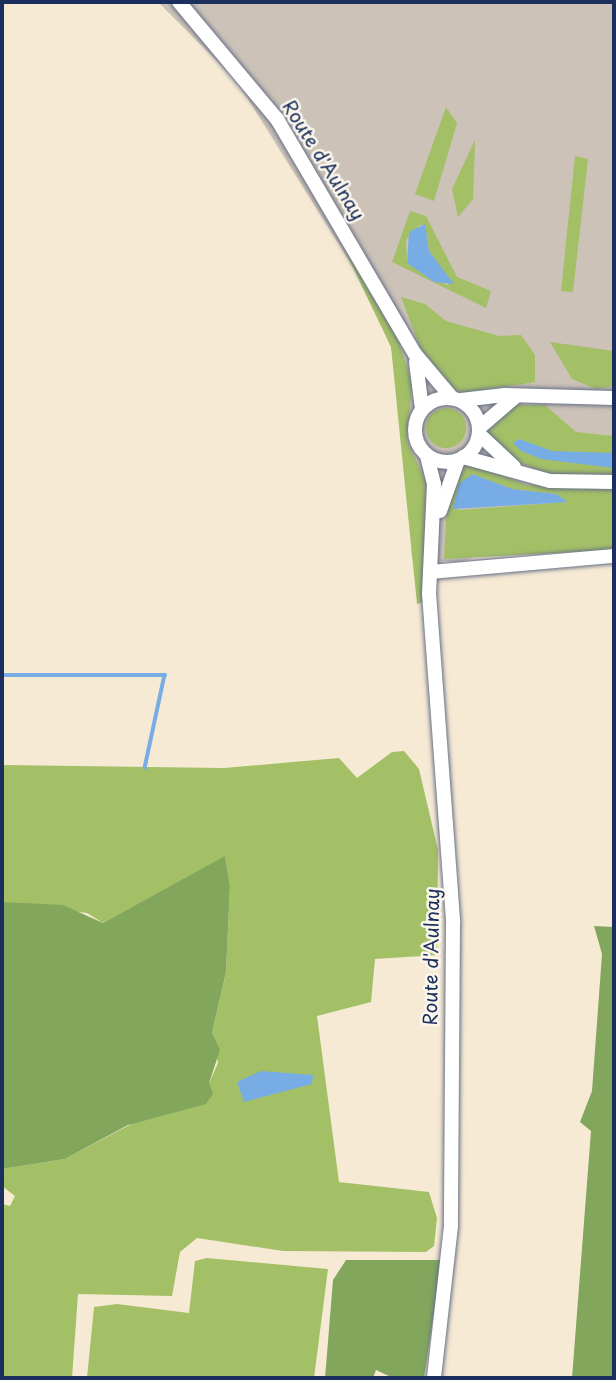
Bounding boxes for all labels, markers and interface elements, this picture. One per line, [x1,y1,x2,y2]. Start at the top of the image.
street label: Route d'Aulnay [278,95,370,225]
street label: Route d'Aulnay [418,888,444,1026]

